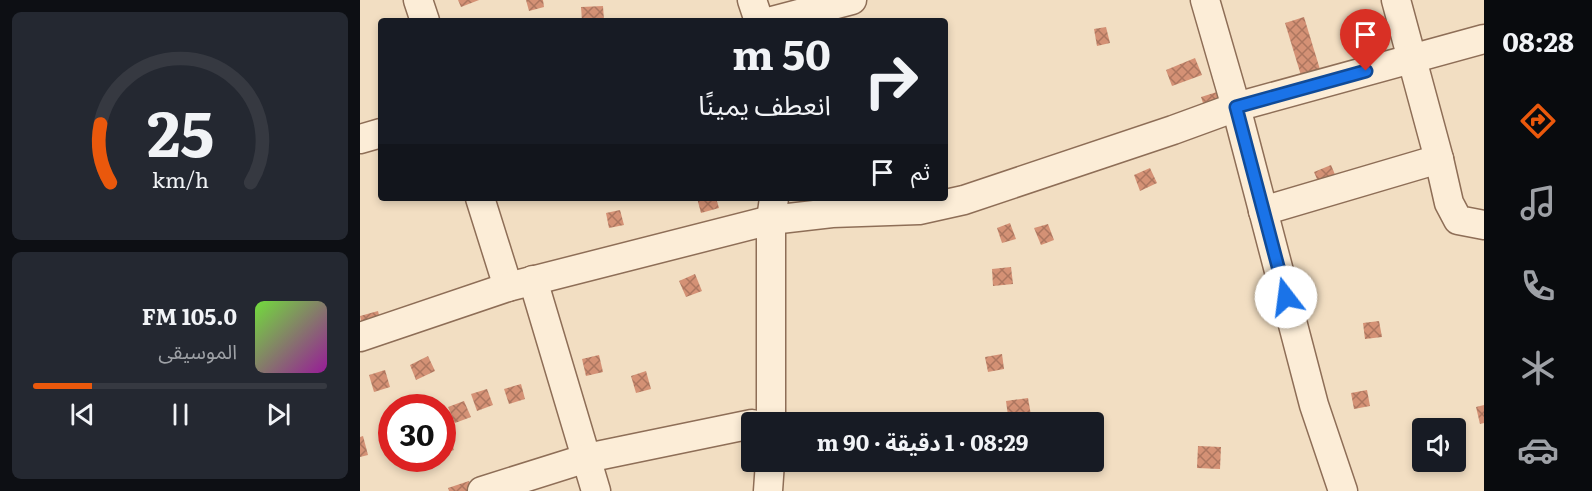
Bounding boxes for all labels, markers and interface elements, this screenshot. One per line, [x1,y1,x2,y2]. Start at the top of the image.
pin [1340,9,1391,71]
icon: arrive [1349,18,1382,51]
text: 08:28 [1502,20,1574,60]
text: 50 m [732,21,831,83]
icon: right [852,42,930,120]
text: انعطف يمينًا [698,83,831,123]
text: 25 [146,84,214,176]
icon: directions [1517,100,1559,142]
text: ثم [911,154,930,187]
icon: arrive [866,156,899,189]
text: km/h [151,163,209,195]
icon: music [1517,182,1559,224]
position arrow [1254,265,1318,329]
icon: phone [1517,265,1559,307]
text: 105.0 FM [142,299,237,332]
text: الموسيقى [158,335,237,365]
icon: climate [1517,347,1559,389]
speed limit sign: 30 [378,394,456,472]
icon: previous [66,398,99,431]
icon: pause [164,398,197,431]
icon: next [262,398,295,431]
map controls [1412,418,1466,472]
button: sound [1412,418,1466,472]
text: 08:29 · 1 دقيقة · 90 m [817,425,1028,458]
icon: car [1517,429,1559,471]

